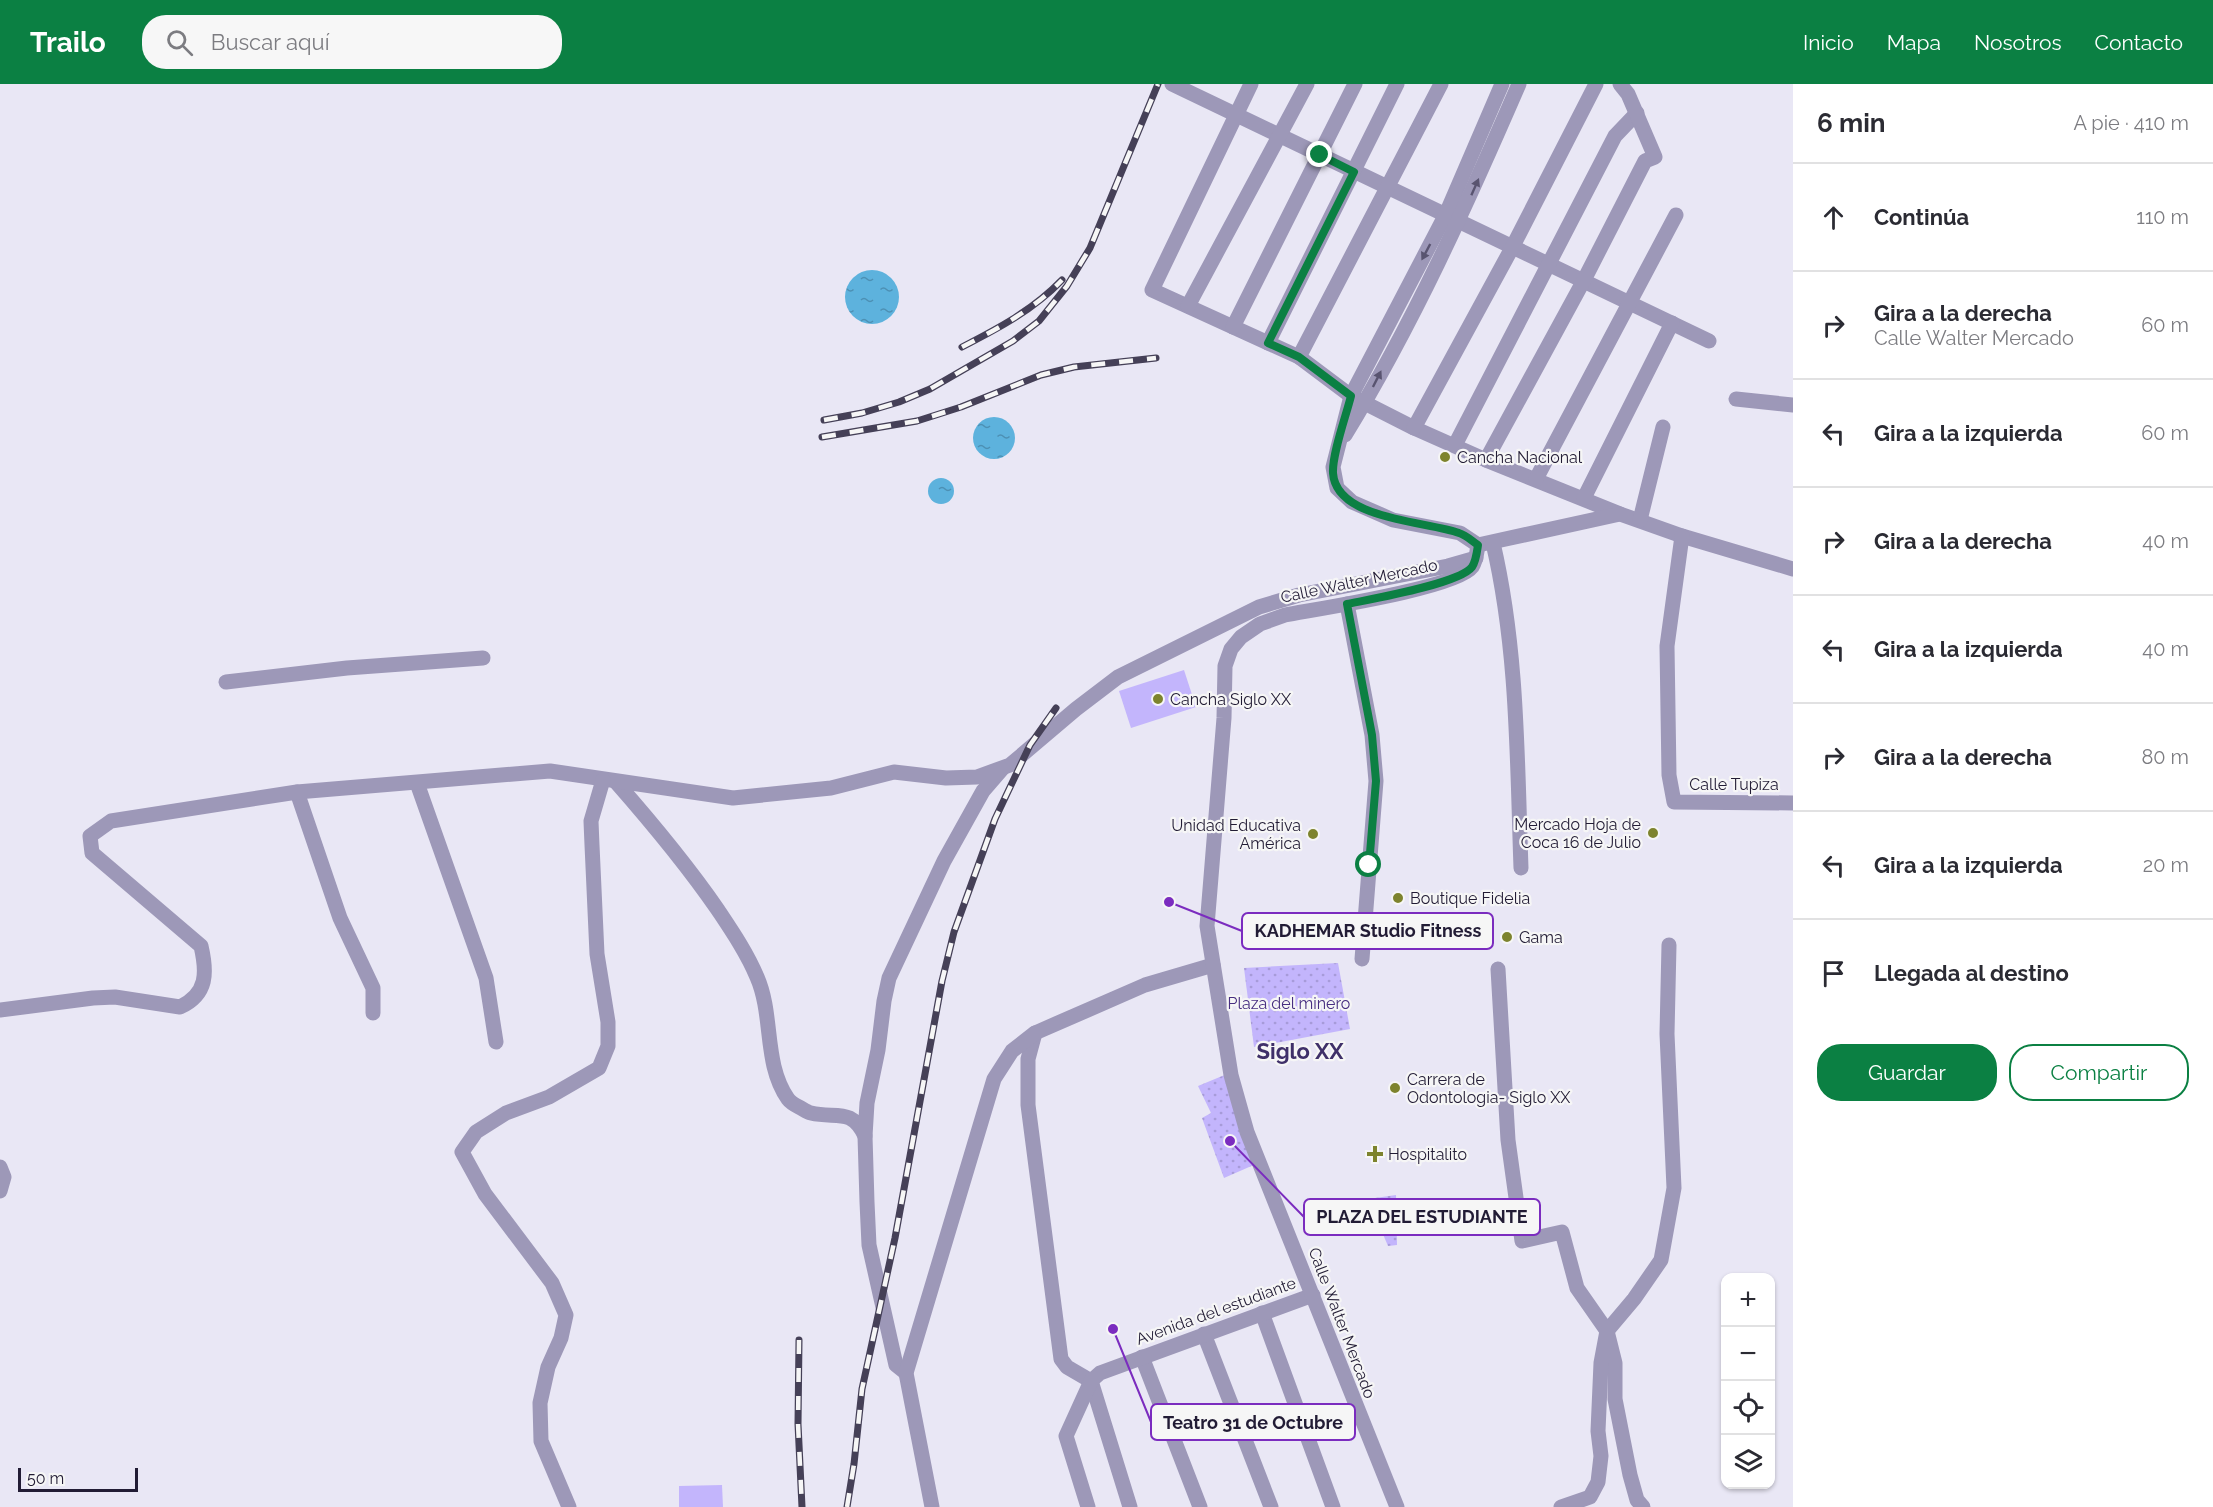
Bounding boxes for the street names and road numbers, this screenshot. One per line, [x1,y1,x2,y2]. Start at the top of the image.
street label: Calle Walter Mercado [1279,555,1439,607]
street label: Calle Tupiza [1689,775,1779,794]
street label: Calle Walter Mercado [1304,1245,1380,1401]
street label: Avenida del estudiante [1133,1273,1299,1349]

